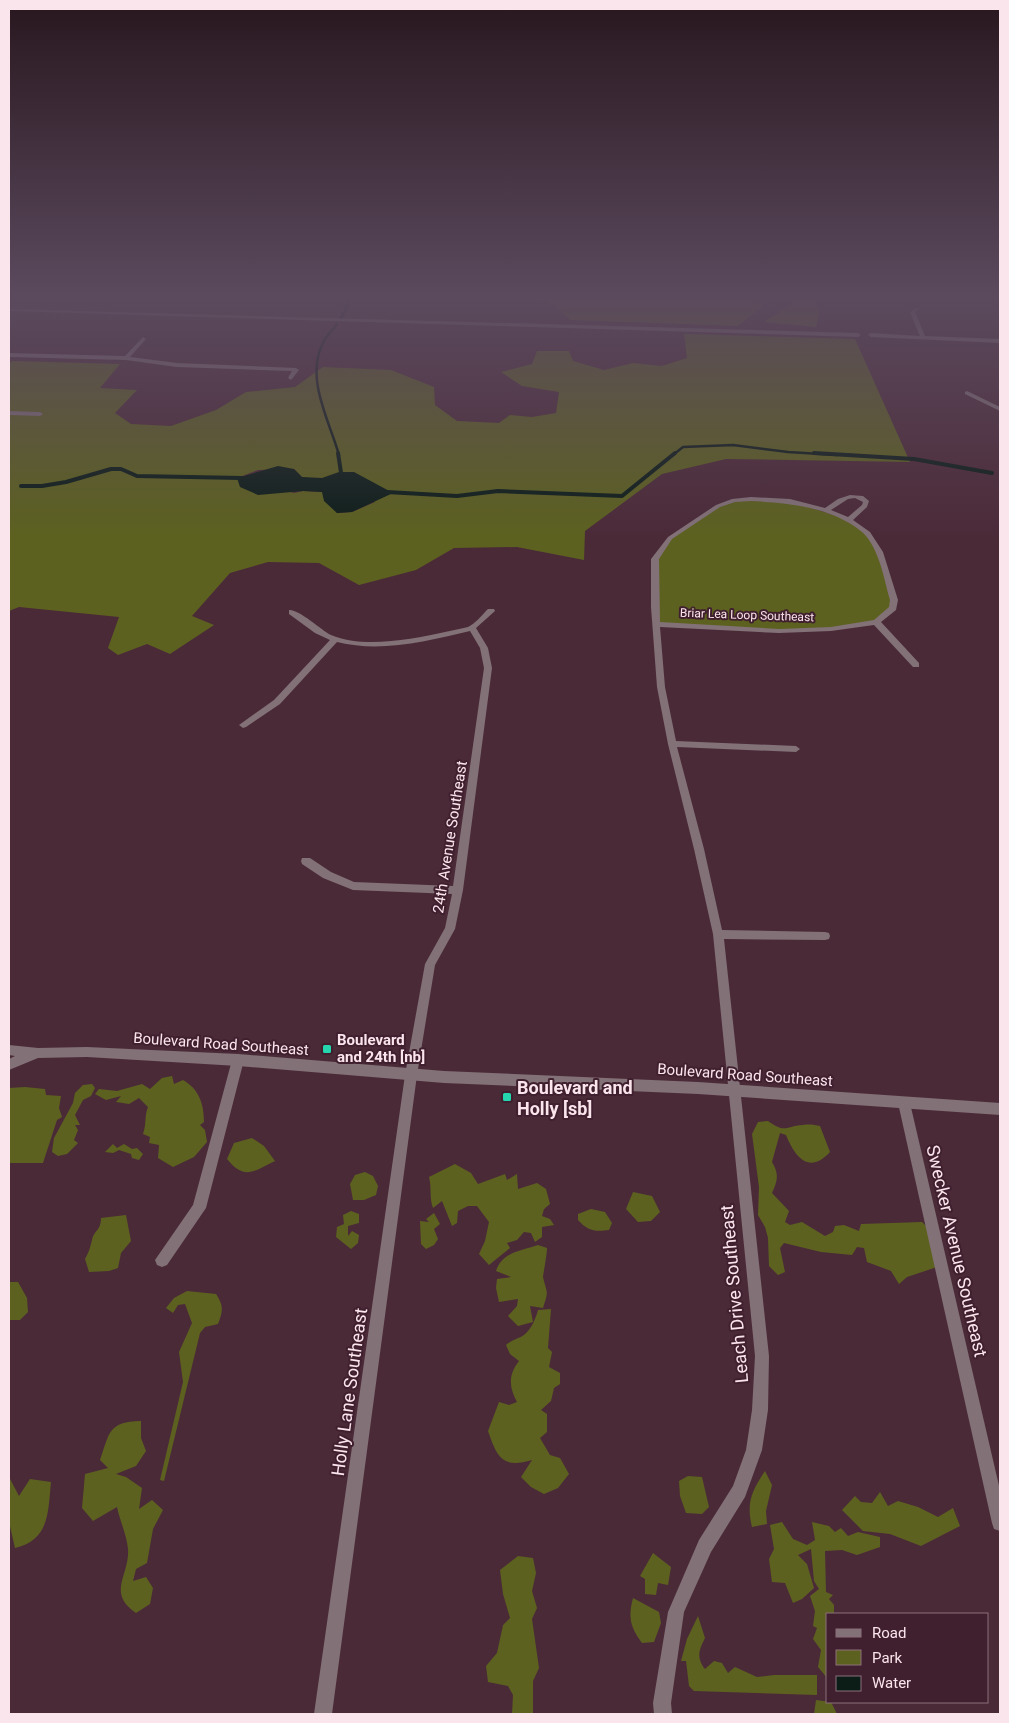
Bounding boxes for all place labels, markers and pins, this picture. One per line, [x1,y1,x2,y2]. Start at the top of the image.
place label: Boulevard and 24th [nb] [337,1031,425,1066]
marker: Boulevard and 24th [nb] [321,1043,333,1055]
place label: Boulevard and Holly [sb] [517,1077,633,1119]
marker: Boulevard and Holly [sb] [501,1091,513,1103]

